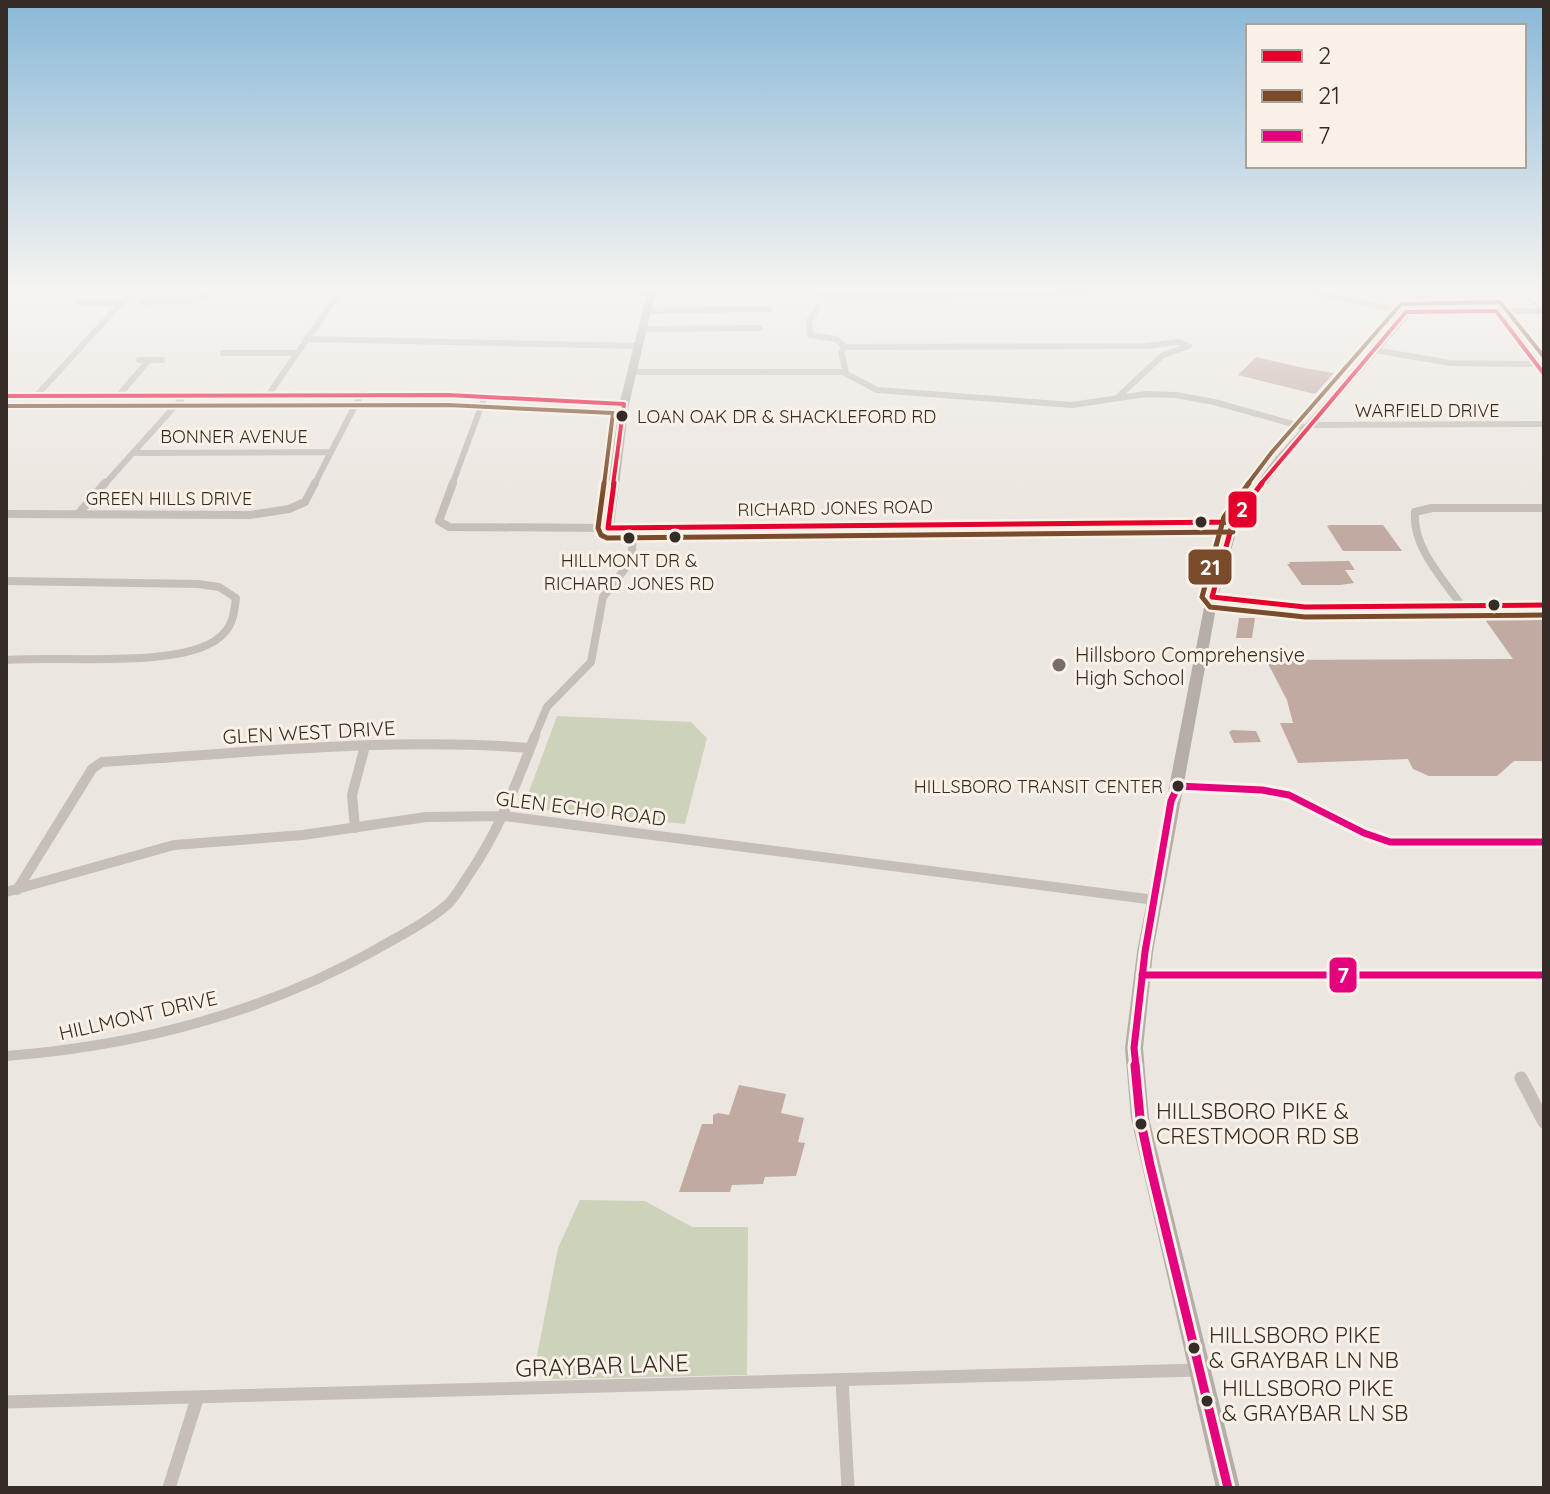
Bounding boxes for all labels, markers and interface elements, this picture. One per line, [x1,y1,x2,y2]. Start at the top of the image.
legend [1246,24,1526,168]
text: 2 [1318,40,1331,70]
text: 21 [1318,80,1340,110]
text: 7 [1318,120,1330,150]
street label: WARFIELD DRIVE [1355,399,1499,422]
place label: LOAN OAK DR & SHACKLEFORD RD [637,405,936,428]
marker: LOAN OAK DR & SHACKLEFORD RD [614,408,630,424]
street label: BONNER AVENUE [160,425,308,448]
street label: GREEN HILLS DRIVE [86,487,252,510]
line badge: 2 [1227,490,1258,529]
street label: RICHARD JONES ROAD [737,495,933,521]
text: 2 [1236,495,1248,523]
unlabelled marker [1193,514,1209,530]
unlabelled marker [667,529,683,545]
marker: HILLMONT DR & RICHARD JONES RD [621,530,637,546]
line badge: 21 [1187,548,1233,586]
place label: HILLMONT DR & RICHARD JONES RD [544,549,714,595]
text: 21 [1199,553,1221,581]
unlabelled marker [1486,597,1502,613]
place label: Hillsboro Comprehensive High School [1075,642,1305,690]
marker: Hillsboro Comprehensive High School [1050,656,1068,674]
street label: GLEN WEST DRIVE [222,715,396,749]
place label: HILLSBORO TRANSIT CENTER [914,775,1163,798]
marker: HILLSBORO TRANSIT CENTER [1170,778,1186,794]
street label: GLEN ECHO ROAD [494,785,668,831]
line badge: 7 [1328,956,1358,994]
text: 7 [1337,961,1349,989]
street label: HILLMONT DRIVE [56,985,220,1045]
place label: HILLSBORO PIKE & CRESTMOOR RD SB [1156,1097,1359,1150]
marker: HILLSBORO PIKE & CRESTMOOR RD SB [1133,1116,1149,1132]
place label: HILLSBORO PIKE & GRAYBAR LN NB [1209,1321,1399,1374]
marker: HILLSBORO PIKE & GRAYBAR LN NB [1186,1340,1202,1356]
street label: GRAYBAR LANE [515,1347,689,1383]
place label: HILLSBORO PIKE & GRAYBAR LN SB [1222,1374,1408,1427]
marker: HILLSBORO PIKE & GRAYBAR LN SB [1199,1393,1215,1409]

